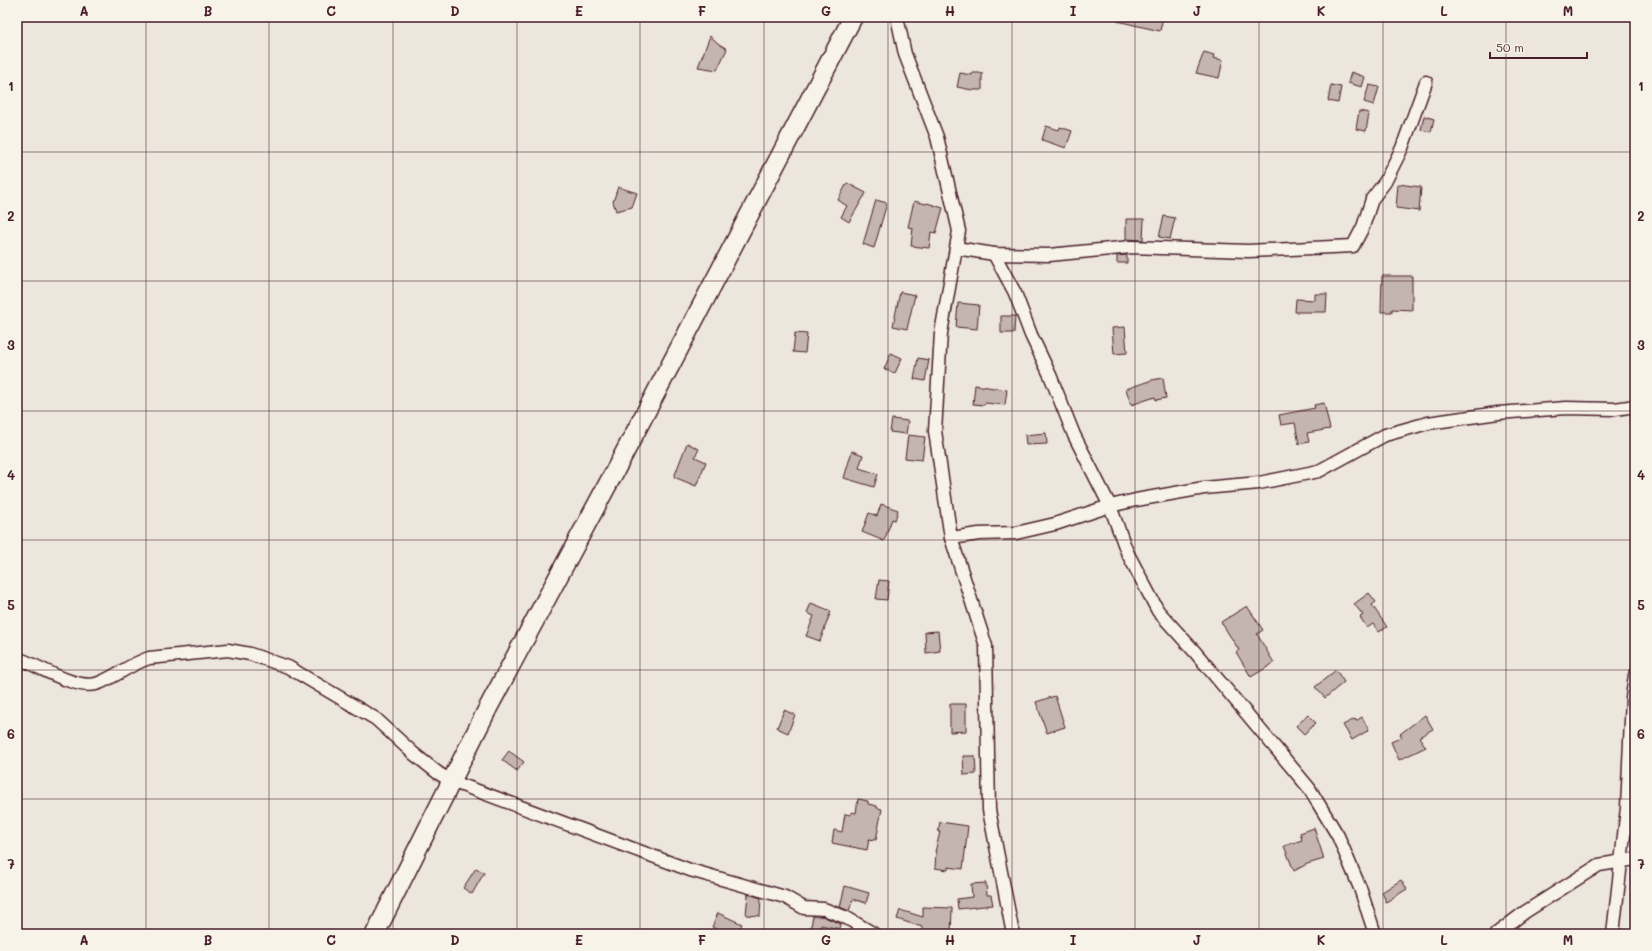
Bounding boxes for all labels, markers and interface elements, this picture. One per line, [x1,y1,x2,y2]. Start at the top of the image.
text: A [79,2,89,19]
text: B [204,2,213,19]
text: C [326,2,336,19]
text: D [450,2,460,19]
text: E [575,2,583,19]
text: F [698,2,706,19]
text: G [821,2,831,19]
text: H [945,2,955,19]
text: I [1070,2,1077,19]
text: J [1193,2,1201,19]
text: K [1317,2,1326,19]
text: L [1440,2,1448,19]
text: M [1563,2,1573,19]
scale bar [1490,34,1587,60]
text: 50 m [1496,39,1524,55]
text: 1 [8,77,14,94]
text: 1 [1638,77,1644,94]
text: 2 [7,207,15,224]
text: 2 [1637,207,1645,224]
text: 3 [7,336,15,353]
text: 3 [1637,336,1645,353]
text: 4 [7,466,15,483]
text: 4 [1637,466,1645,483]
text: 5 [7,596,15,613]
text: 5 [1637,596,1645,613]
text: 6 [7,725,15,742]
text: 6 [1637,725,1645,742]
text: 7 [7,855,15,872]
text: 7 [1637,855,1645,872]
text: A [79,931,89,948]
text: B [204,931,213,948]
text: C [326,931,336,948]
text: D [450,931,460,948]
text: E [575,931,583,948]
text: F [698,931,706,948]
text: G [821,931,831,948]
text: H [945,931,955,948]
text: I [1070,931,1077,948]
text: J [1193,931,1201,948]
text: K [1317,931,1326,948]
text: L [1440,931,1448,948]
text: M [1563,931,1573,948]

